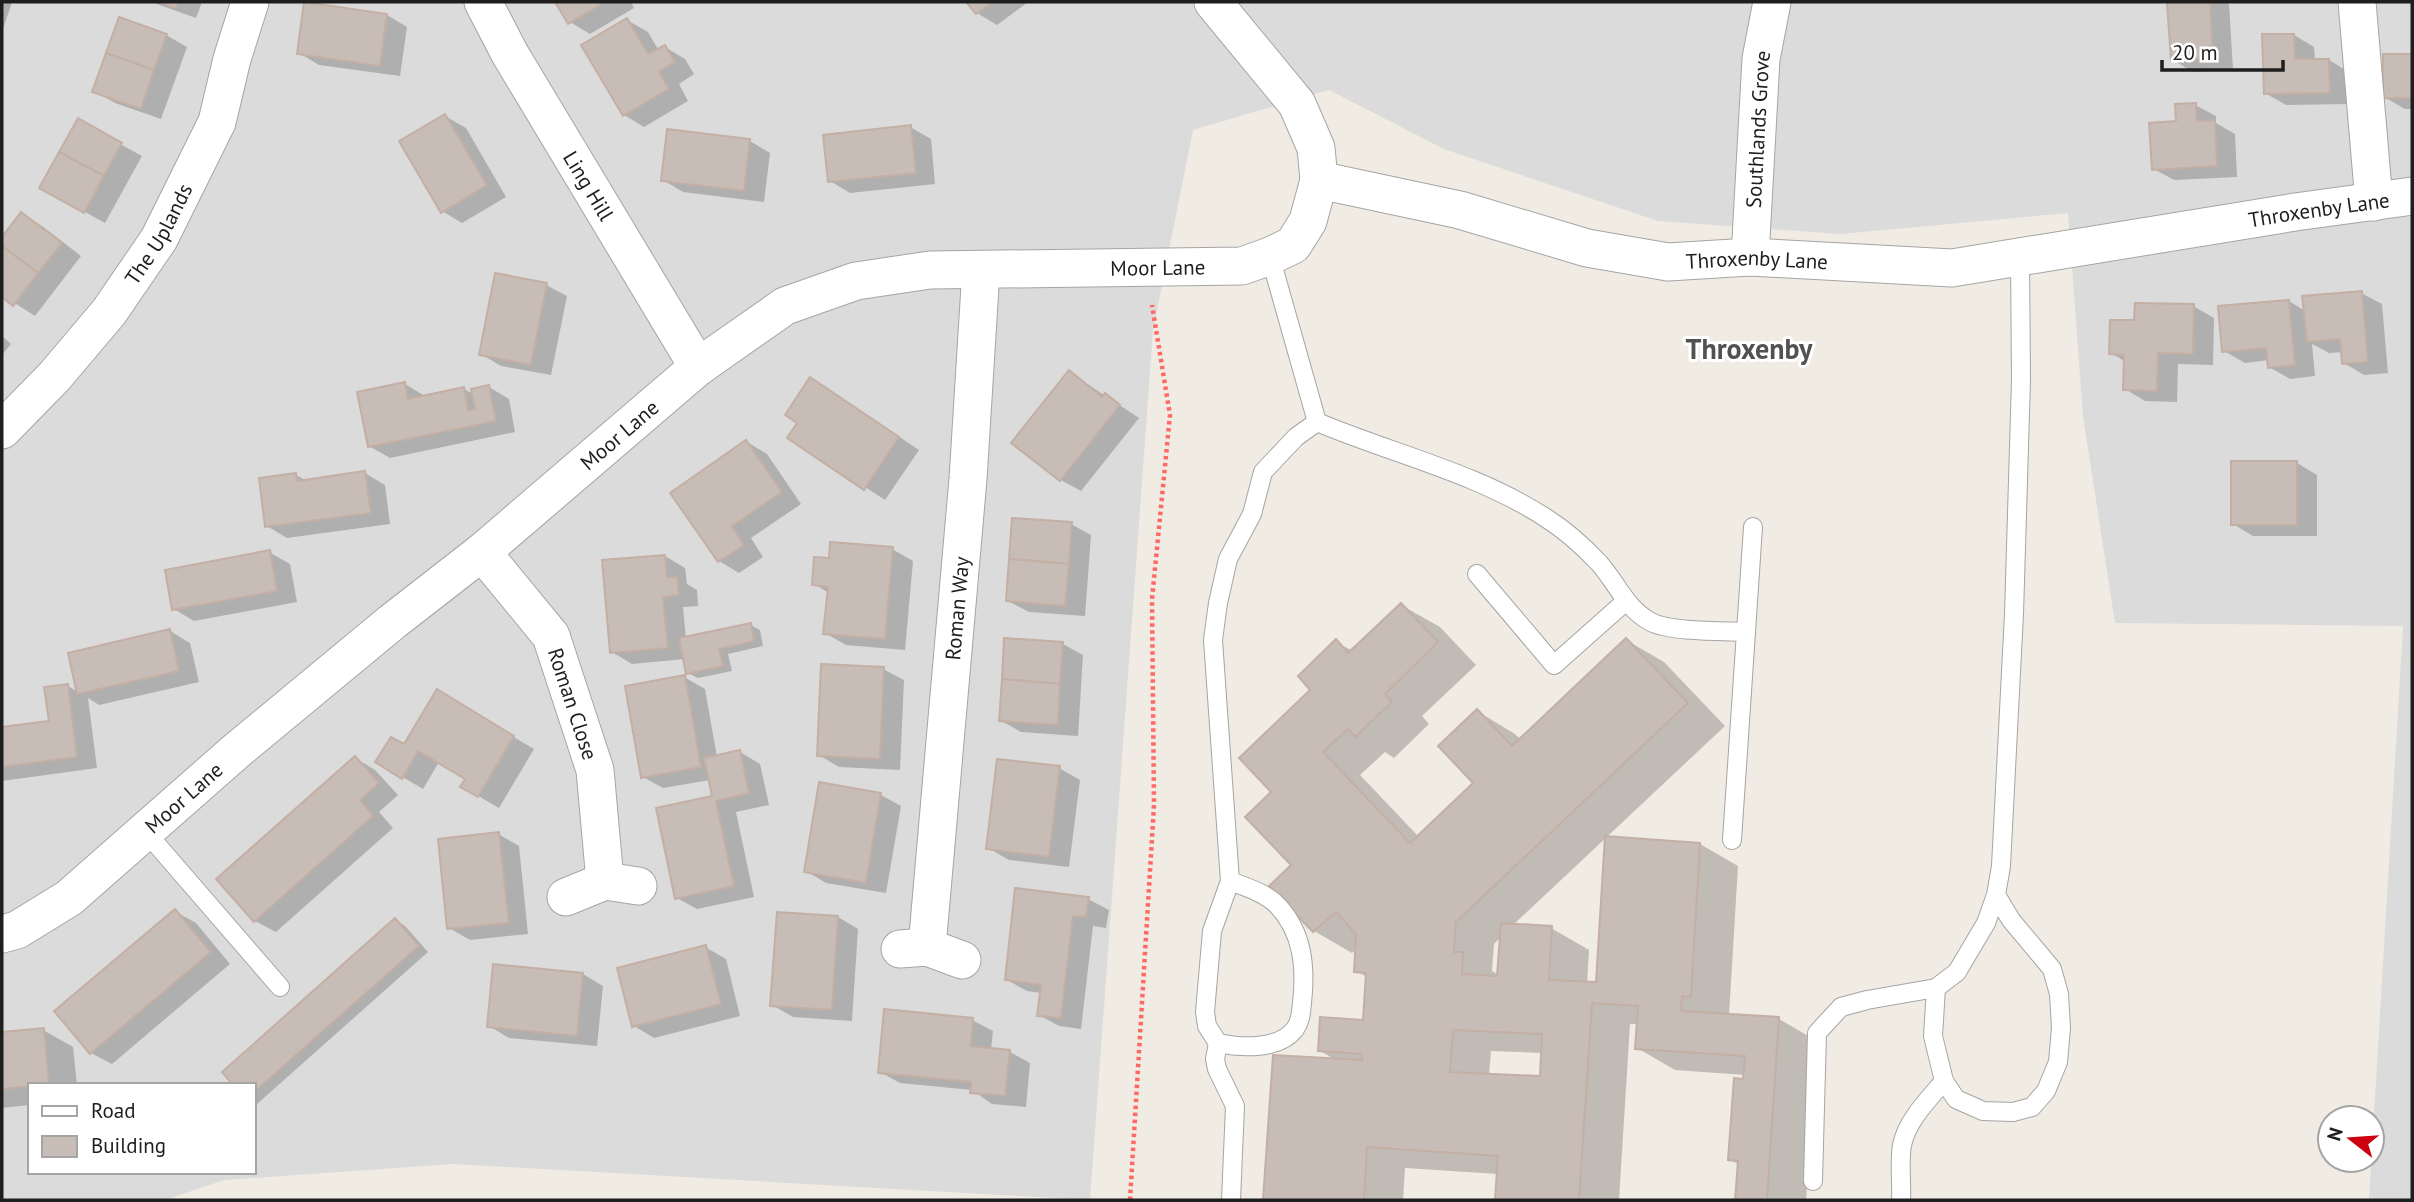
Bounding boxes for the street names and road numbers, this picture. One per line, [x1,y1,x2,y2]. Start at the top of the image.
street label: Southlands Grove [1739,48,1776,209]
street label: Ling Hill [558,146,620,225]
street label: The Uplands [118,179,198,290]
street label: Throxenby Lane [2246,186,2391,233]
street label: Throxenby Lane [1685,243,1829,275]
street label: Moor Lane [1110,253,1205,281]
street label: Moor Lane [574,393,664,476]
street label: Roman Way [939,555,975,661]
street label: Roman Close [542,644,604,763]
street label: Moor Lane [139,756,228,839]

